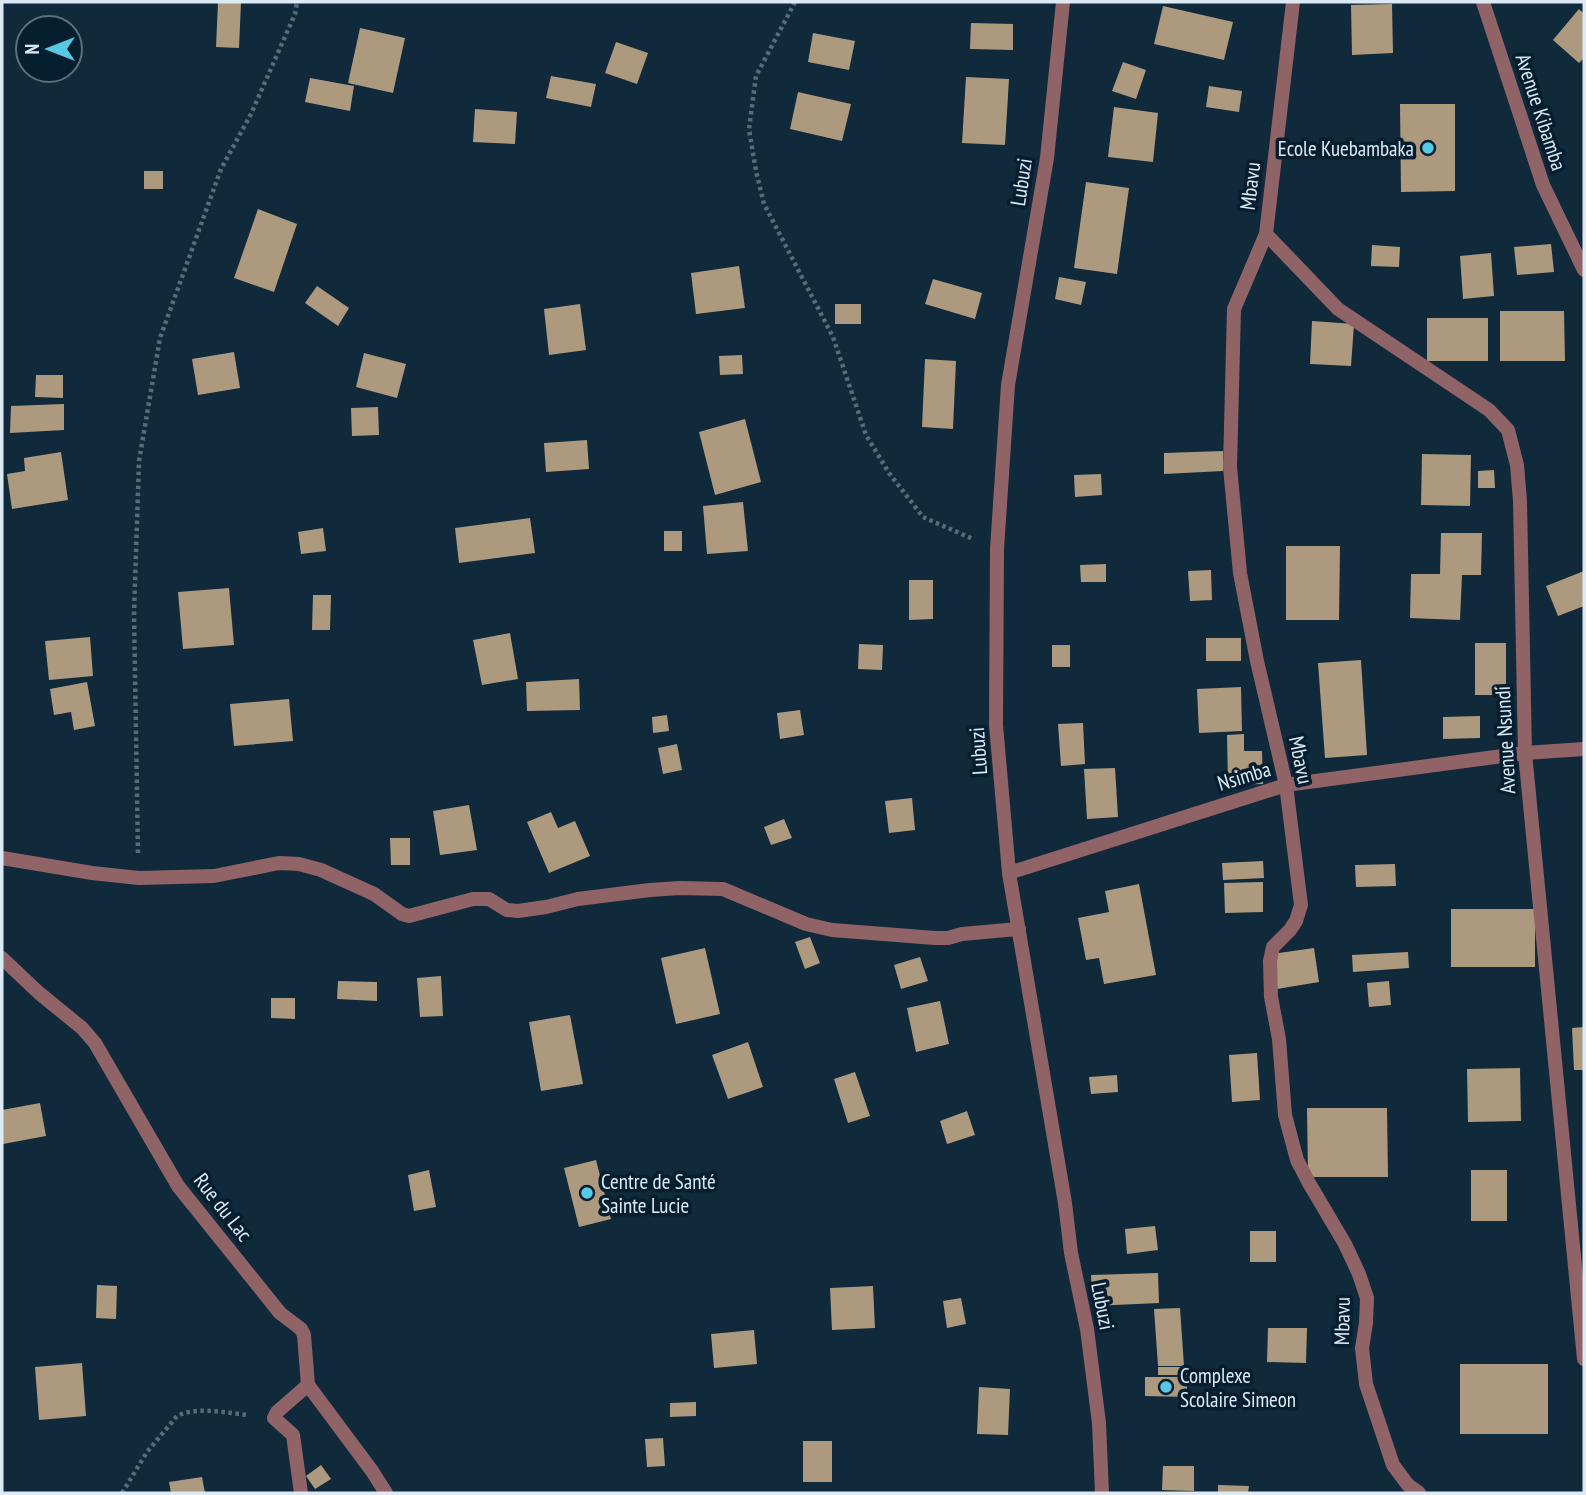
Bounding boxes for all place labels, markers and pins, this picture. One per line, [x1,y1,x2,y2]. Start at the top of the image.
place label: Ecole Kuebambaka [1278,135,1414,162]
marker: Ecole Kuebambaka [1420,140,1436,156]
place label: Centre de Santé Sainte Lucie [601,1168,716,1219]
marker: Centre de Santé Sainte Lucie [579,1185,595,1201]
place label: Complexe Scolaire Simeon [1180,1362,1296,1413]
marker: Complexe Scolaire Simeon [1158,1379,1174,1395]

